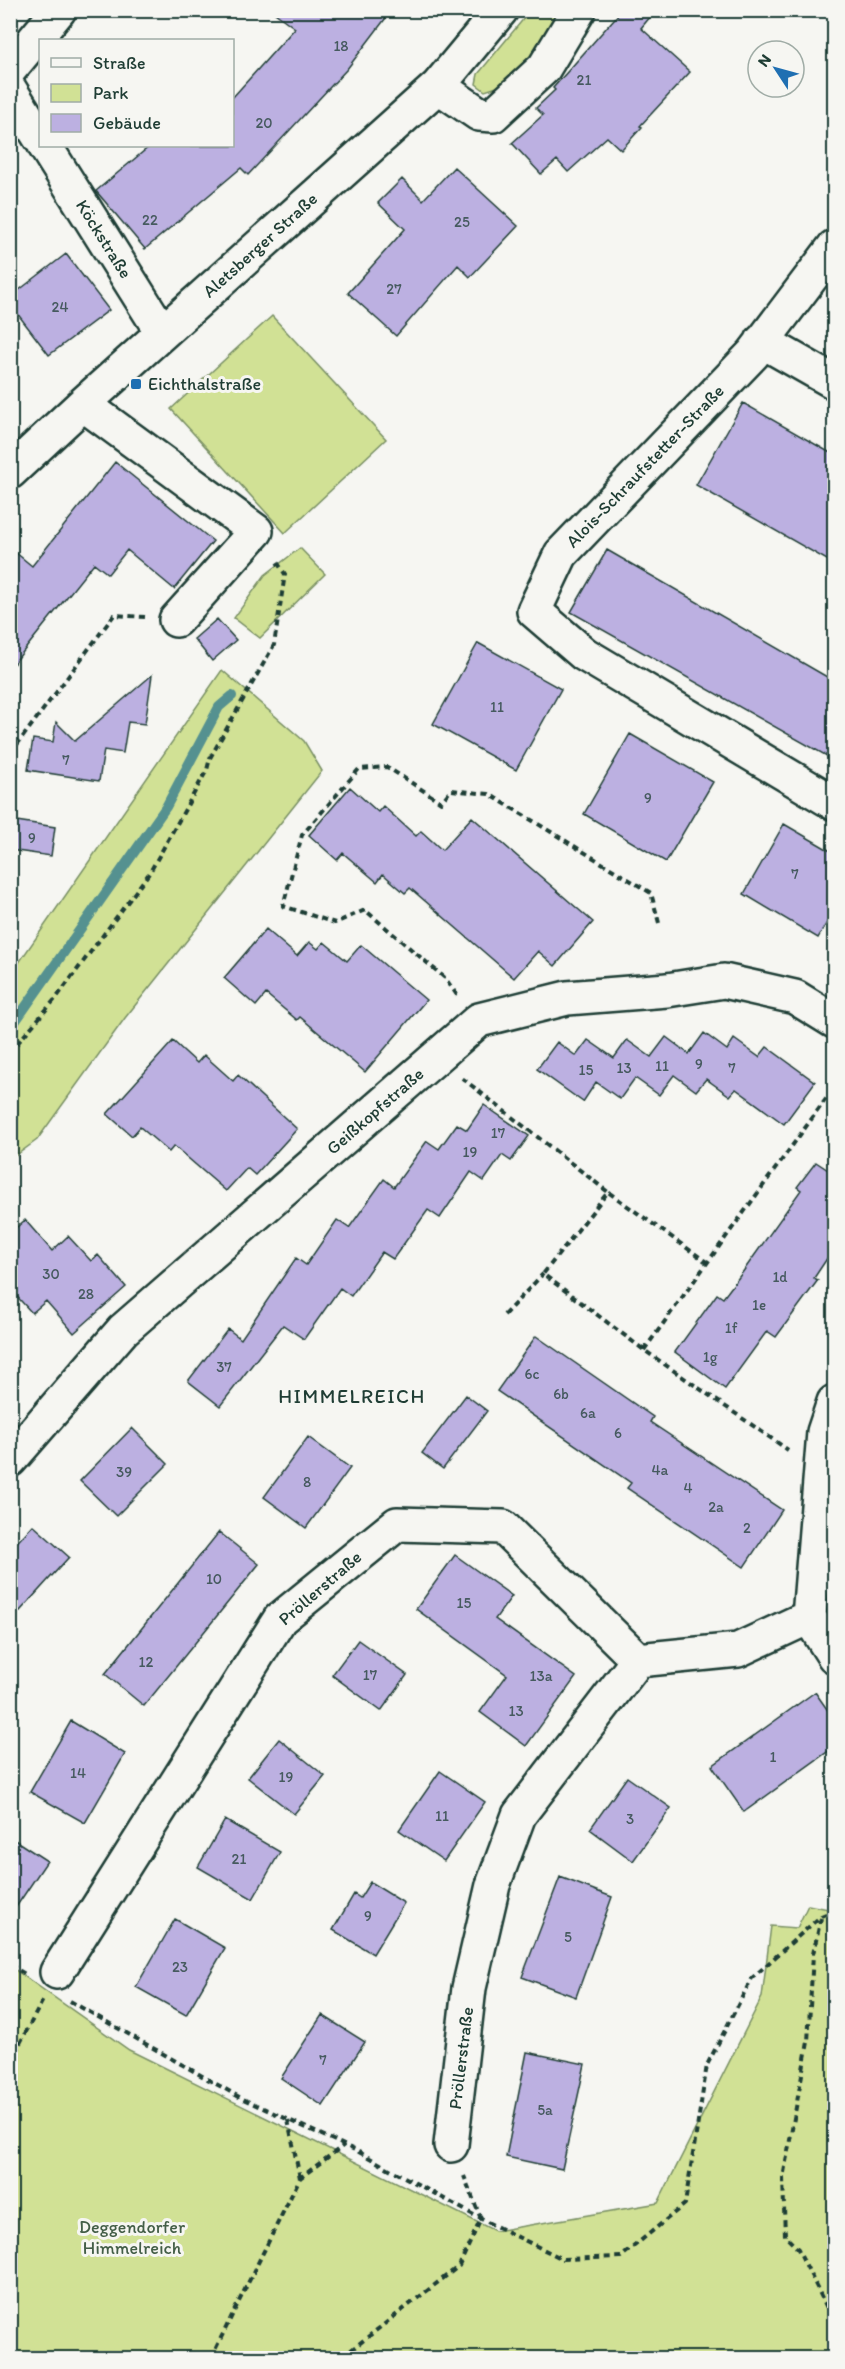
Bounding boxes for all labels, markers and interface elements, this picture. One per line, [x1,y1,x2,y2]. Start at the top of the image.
house number: 18 [333,37,349,55]
legend [39,39,234,147]
north arrow [746,39,806,99]
text: N [753,51,775,70]
text: Straße [93,52,146,74]
house number: 21 [577,71,591,89]
text: Park [93,82,128,104]
text: Gebäude [93,112,161,134]
house number: 20 [255,114,273,132]
street label: Aletsberger Straße [198,188,322,302]
street label: Köckstraße [71,195,137,283]
house number: 22 [142,211,158,229]
house number: 25 [454,213,470,231]
house number: 27 [386,280,402,298]
house number: 24 [52,298,68,316]
place label: Eichthalstraße [148,373,261,395]
marker: Eichthalstraße [129,377,143,391]
street label: Alois-Schraufstetter-Straße [561,380,729,552]
house number: 11 [490,698,504,716]
house number: 7 [62,751,70,769]
house number: 9 [644,789,652,807]
house number: 9 [28,829,36,847]
house number: 7 [791,865,799,883]
house number: 9 [695,1055,703,1073]
house number: 11 [655,1057,669,1075]
house number: 13 [616,1059,632,1077]
house number: 7 [728,1059,736,1077]
house number: 15 [579,1061,594,1079]
street label: Geißkopfstraße [322,1063,428,1159]
house number: 17 [491,1124,506,1142]
house number: 19 [463,1143,478,1161]
house number: 30 [42,1265,60,1283]
house number: 1d [772,1268,788,1286]
house number: 28 [78,1285,94,1303]
house number: 1e [752,1296,766,1314]
house number: 1f [725,1319,738,1337]
house number: 1g [703,1348,718,1366]
house number: 37 [216,1358,232,1376]
house number: 6c [525,1365,539,1383]
district label: HIMMELREICH [278,1384,426,1408]
house number: 6b [553,1385,569,1403]
house number: 6a [580,1404,596,1422]
house number: 6 [614,1424,622,1442]
house number: 4a [652,1461,669,1479]
house number: 39 [116,1463,132,1481]
house number: 8 [303,1473,311,1491]
house number: 4 [683,1479,693,1497]
house number: 2a [708,1498,724,1516]
house number: 2 [743,1519,751,1537]
street label: Pröllerstraße [274,1546,366,1630]
house number: 10 [206,1570,222,1588]
house number: 15 [457,1594,472,1612]
house number: 12 [139,1653,154,1671]
house number: 17 [363,1666,378,1684]
house number: 13a [530,1667,553,1685]
house number: 13 [508,1702,524,1720]
house number: 1 [770,1748,777,1766]
house number: 14 [70,1764,86,1782]
house number: 19 [279,1768,294,1786]
house number: 11 [435,1807,449,1825]
house number: 3 [626,1810,634,1828]
house number: 21 [232,1850,246,1868]
house number: 9 [364,1907,372,1925]
house number: 5 [564,1928,572,1946]
house number: 23 [172,1958,188,1976]
street label: Pröllerstraße [444,2006,478,2110]
house number: 7 [319,2051,327,2069]
house number: 5a [537,2101,553,2119]
park label: Deggendorfer Himmelreich [79,2216,186,2259]

